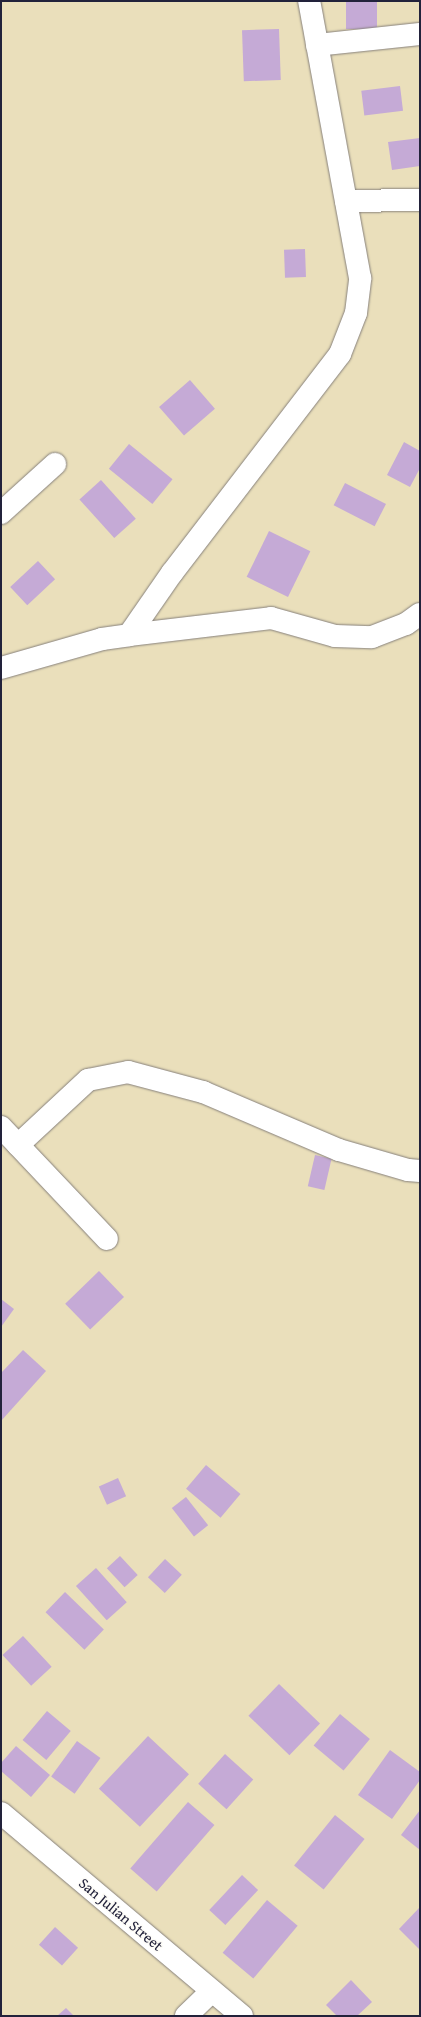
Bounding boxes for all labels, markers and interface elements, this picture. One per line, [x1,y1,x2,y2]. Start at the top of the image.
street label: San Julian Street [75,1874,167,1954]

